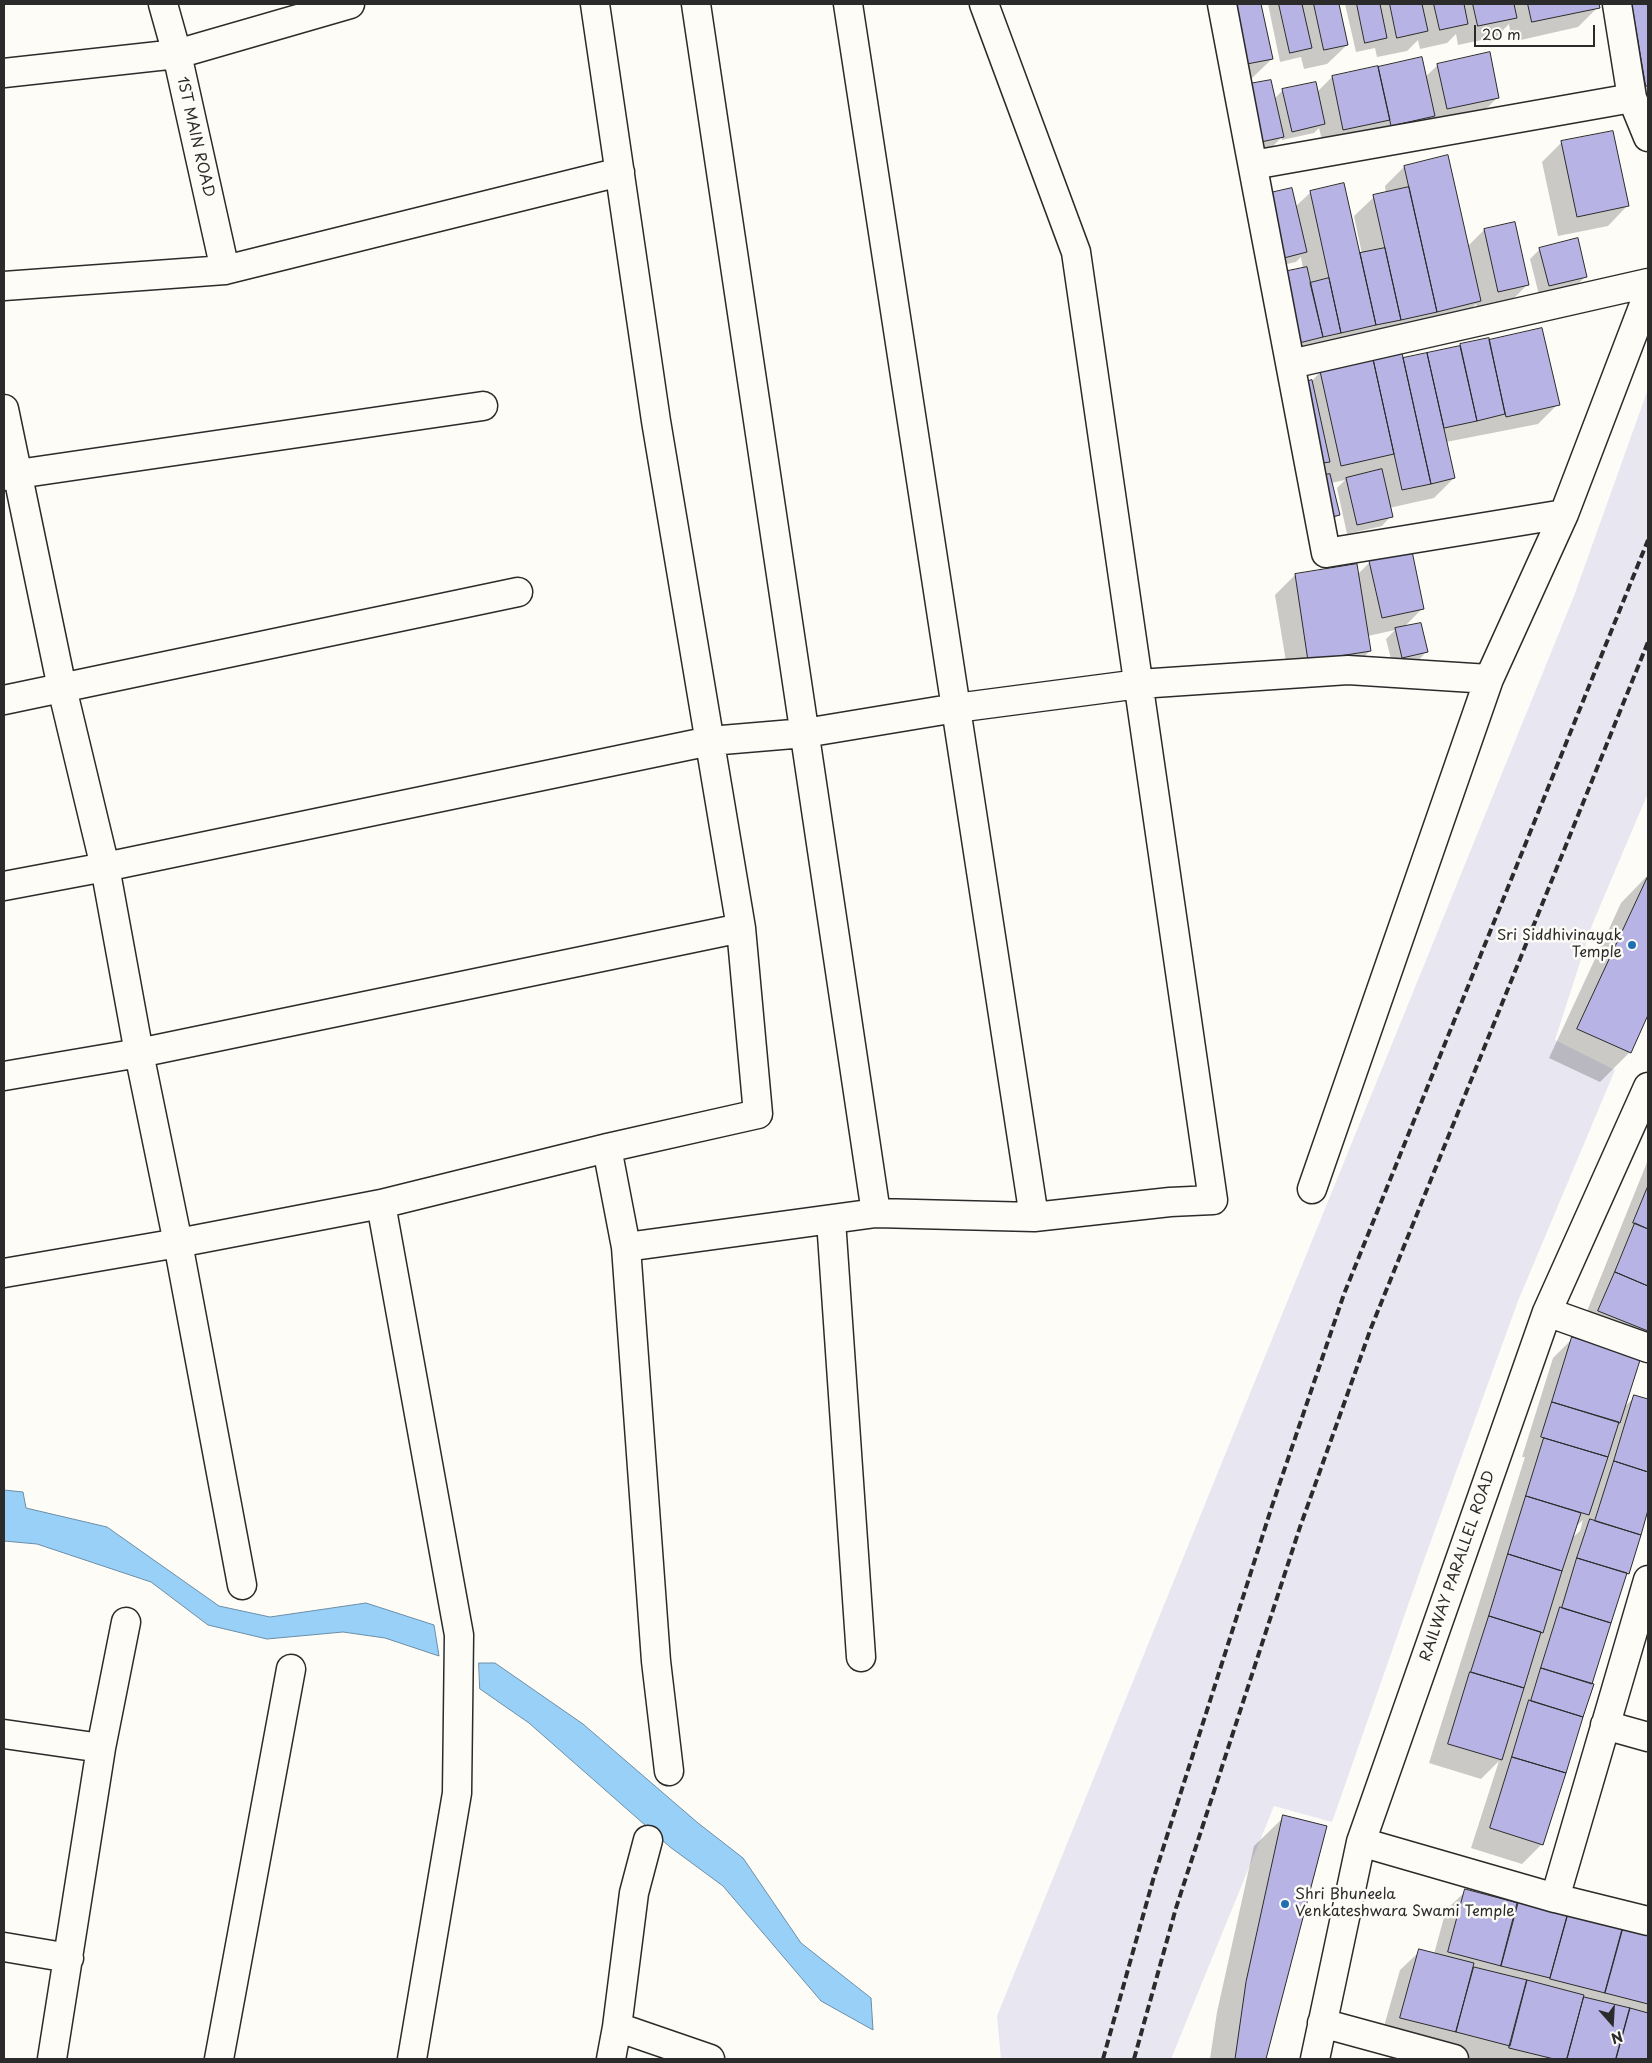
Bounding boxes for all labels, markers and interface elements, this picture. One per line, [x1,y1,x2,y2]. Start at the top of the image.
scale bar [1477,15,1598,47]
text: 20 m [1482,22,1521,45]
street label: 1ST MAIN ROAD [172,75,218,199]
place label: Sri Siddhivinayak Temple [1497,927,1622,962]
marker: Sri Siddhivinayak Temple [1626,939,1638,951]
street label: RAILWAY PARALLEL ROAD [1417,1468,1499,1664]
place label: Shri Bhuneela Venkateshwara Swami Temple [1295,1886,1515,1921]
marker: Shri Bhuneela Venkateshwara Swami Temple [1279,1898,1291,1910]
north arrow [1587,1998,1637,2048]
text: N [1608,2026,1626,2049]

